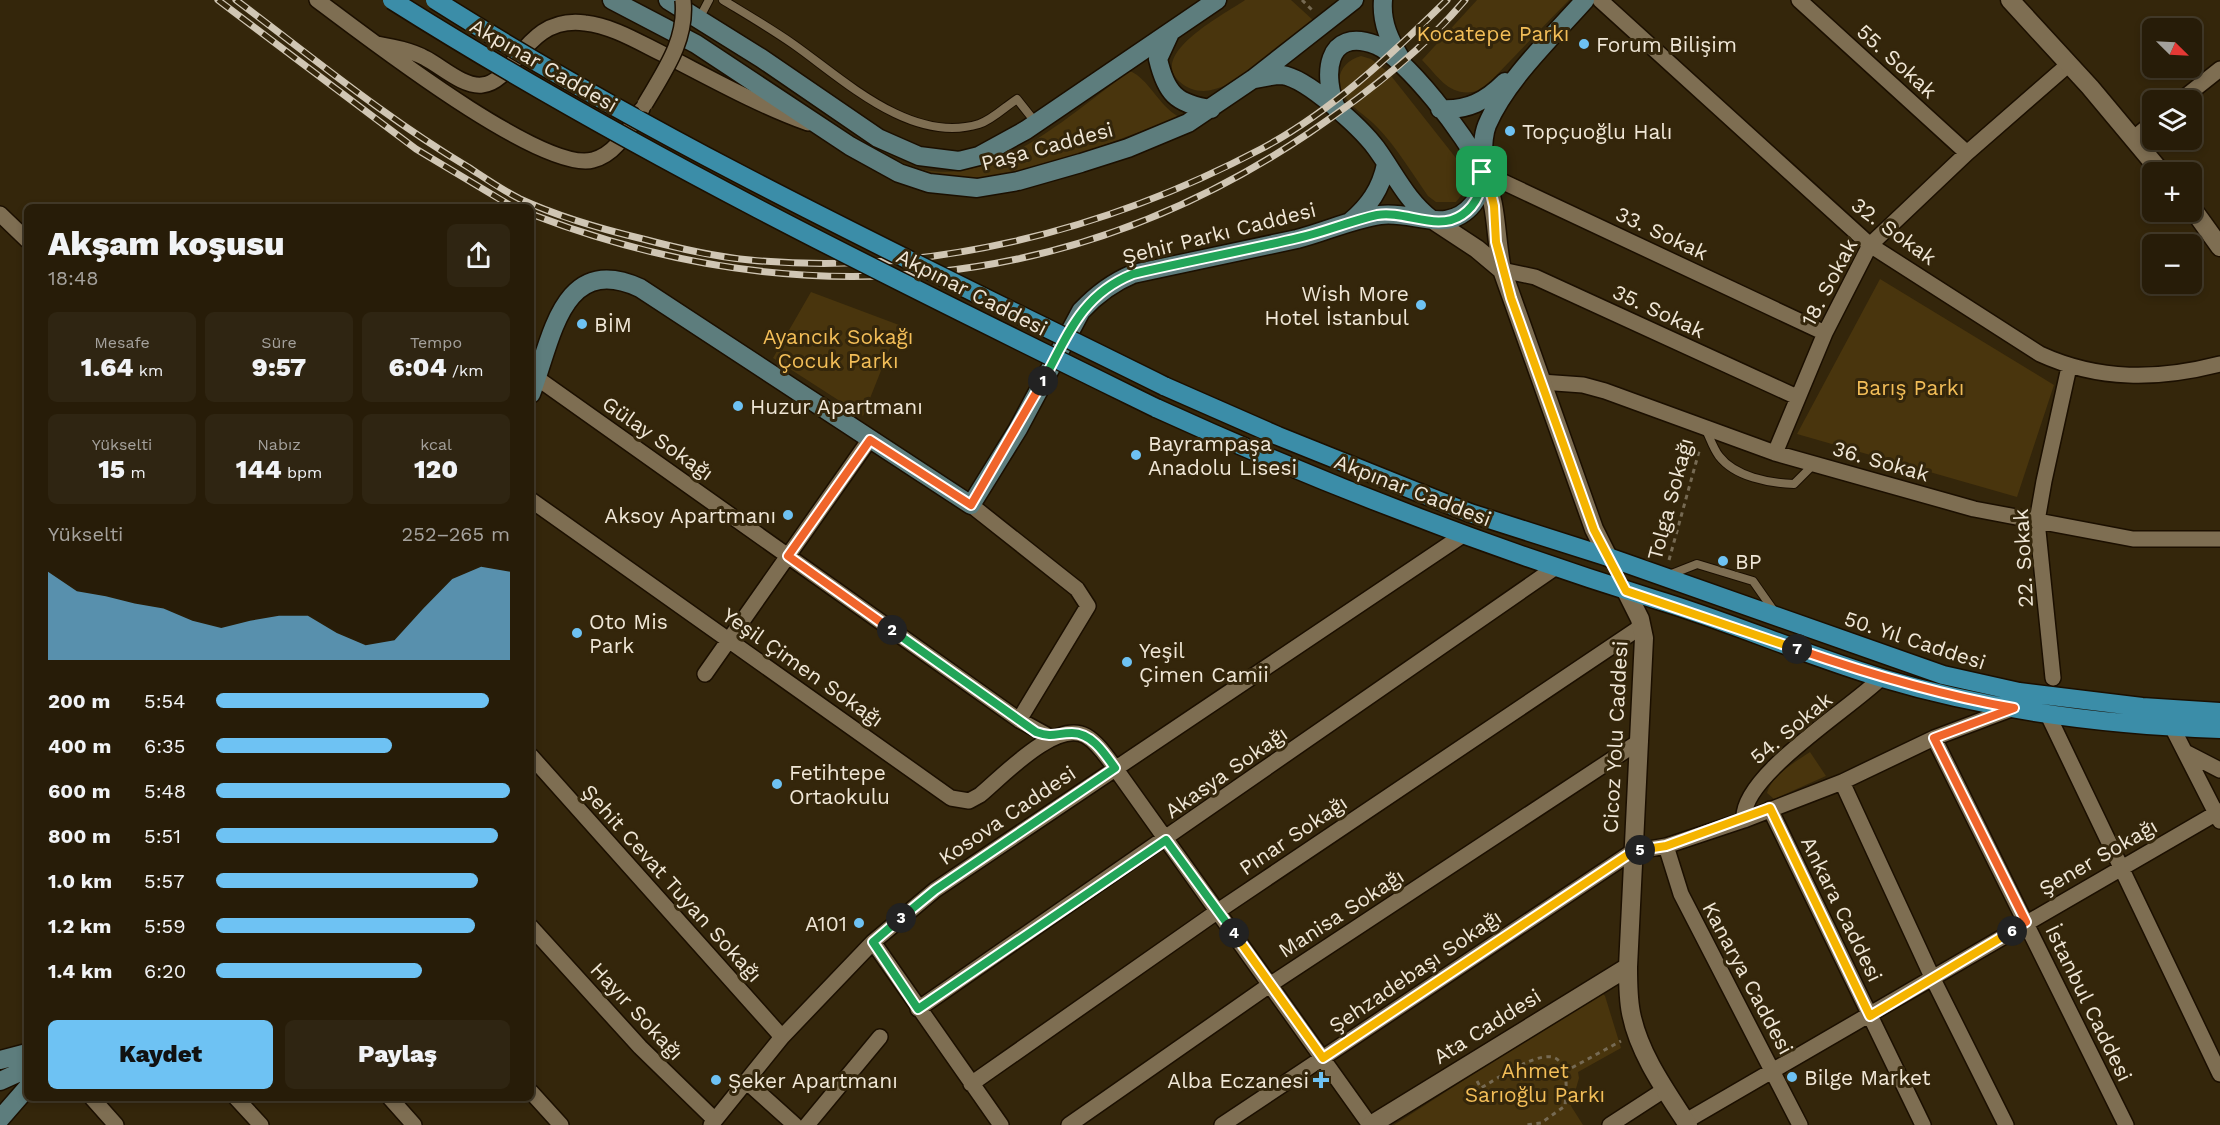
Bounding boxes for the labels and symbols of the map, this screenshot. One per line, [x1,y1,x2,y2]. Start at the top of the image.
street label: Akpınar Caddesi [466,13,622,117]
north arrow [2142,18,2202,78]
street label: 55. Sokak [1852,19,1942,103]
park label: Kocatepe Parkı [1417,21,1569,46]
place label: Forum Bilişim [1596,32,1737,57]
marker: Forum Bilişim [1577,37,1591,51]
street label: Paşa Caddesi [978,116,1116,176]
place label: Topçuoğlu Halı [1522,119,1672,144]
marker: Topçuoğlu Halı [1503,124,1517,138]
pin [1456,146,1507,197]
street label: 32. Sokak [1847,192,1941,270]
street label: Şehir Parkı Caddesi [1120,197,1318,269]
street label: 33. Sokak [1612,201,1712,265]
street label: 18. Sokak [1796,234,1862,330]
street label: Akpınar Caddesi [892,243,1052,341]
street label: 35. Sokak [1609,279,1709,343]
place label: Wish More Hotel İstanbul [1264,281,1410,330]
marker: Wish More Hotel İstanbul [1414,298,1428,312]
place label: BİM [594,312,632,337]
marker: BİM [575,317,589,331]
park label: Ayancık Sokağı Çocuk Parkı [763,324,913,373]
pin: 1 [1028,366,1058,396]
park label: Barış Parkı [1856,375,1964,400]
street label: Gülay Sokağı [598,391,718,485]
place label: Huzur Apartmanı [750,394,923,419]
marker: Huzur Apartmanı [731,399,745,413]
place label: Bayrampaşa Anadolu Lisesi [1148,431,1297,480]
street label: Tolga Sokağı [1642,435,1698,563]
street label: 36. Sokak [1830,435,1932,487]
marker: Bayrampaşa Anadolu Lisesi [1129,448,1143,462]
street label: Akpınar Caddesi [1331,449,1495,531]
place label: Aksoy Apartmanı [604,503,776,528]
marker: Aksoy Apartmanı [781,508,795,522]
street label: 22. Sokak [2008,508,2038,608]
place label: BP [1735,549,1762,574]
marker: BP [1716,554,1730,568]
street label: Yeşil Çimen Sokağı [718,602,888,732]
street label: 50. Yıl Caddesi [1841,605,1989,675]
place label: Oto Mis Park [589,609,668,658]
pin: 2 [877,615,907,645]
marker: Oto Mis Park [570,626,584,640]
pin: 7 [1782,634,1812,664]
place label: Yeşil Çimen Camii [1139,638,1269,687]
street label: Cicoz Yolu Caddesi [1597,640,1633,834]
marker: Yeşil Çimen Camii [1120,655,1134,669]
street label: 54. Sokak [1745,687,1837,769]
street label: Akasya Sokağı [1160,721,1292,823]
place label: Fetihtepe Ortaokulu [789,760,890,809]
street label: Kosova Caddesi [934,760,1080,870]
marker: Fetihtepe Ortaokulu [770,777,784,791]
street label: Şehit Cevat Tuyan Sokağı [577,779,767,987]
street label: Pınar Sokağı [1234,790,1352,880]
street label: Şener Sokağı [2034,813,2162,901]
street label: Ankara Caddesi [1796,832,1888,986]
pin: 5 [1625,835,1655,865]
street label: Manisa Sokağı [1274,863,1408,963]
street label: Kanarya Caddesi [1697,897,1799,1059]
pin: 3 [886,903,916,933]
street label: Şehzadebaşı Sokağı [1324,904,1506,1038]
place label: A101 [805,911,847,936]
marker: A101 [852,916,866,930]
pin: 6 [1997,916,2027,946]
pin: 4 [1219,918,1249,948]
street label: İstanbul Caddesi [2040,921,2138,1085]
street label: Hayır Sokağı [585,957,689,1065]
street label: Ata Caddesi [1429,983,1545,1069]
park label: Ahmet Sarıoğlu Parkı [1465,1058,1605,1107]
place label: Bilge Market [1804,1065,1931,1090]
place label: Şeker Apartmanı [728,1068,898,1093]
place label: Alba Eczanesi [1167,1068,1309,1093]
marker: Bilge Market [1785,1070,1799,1084]
marker: Şeker Apartmanı [709,1073,723,1087]
marker: Alba Eczanesi [1314,1073,1328,1087]

